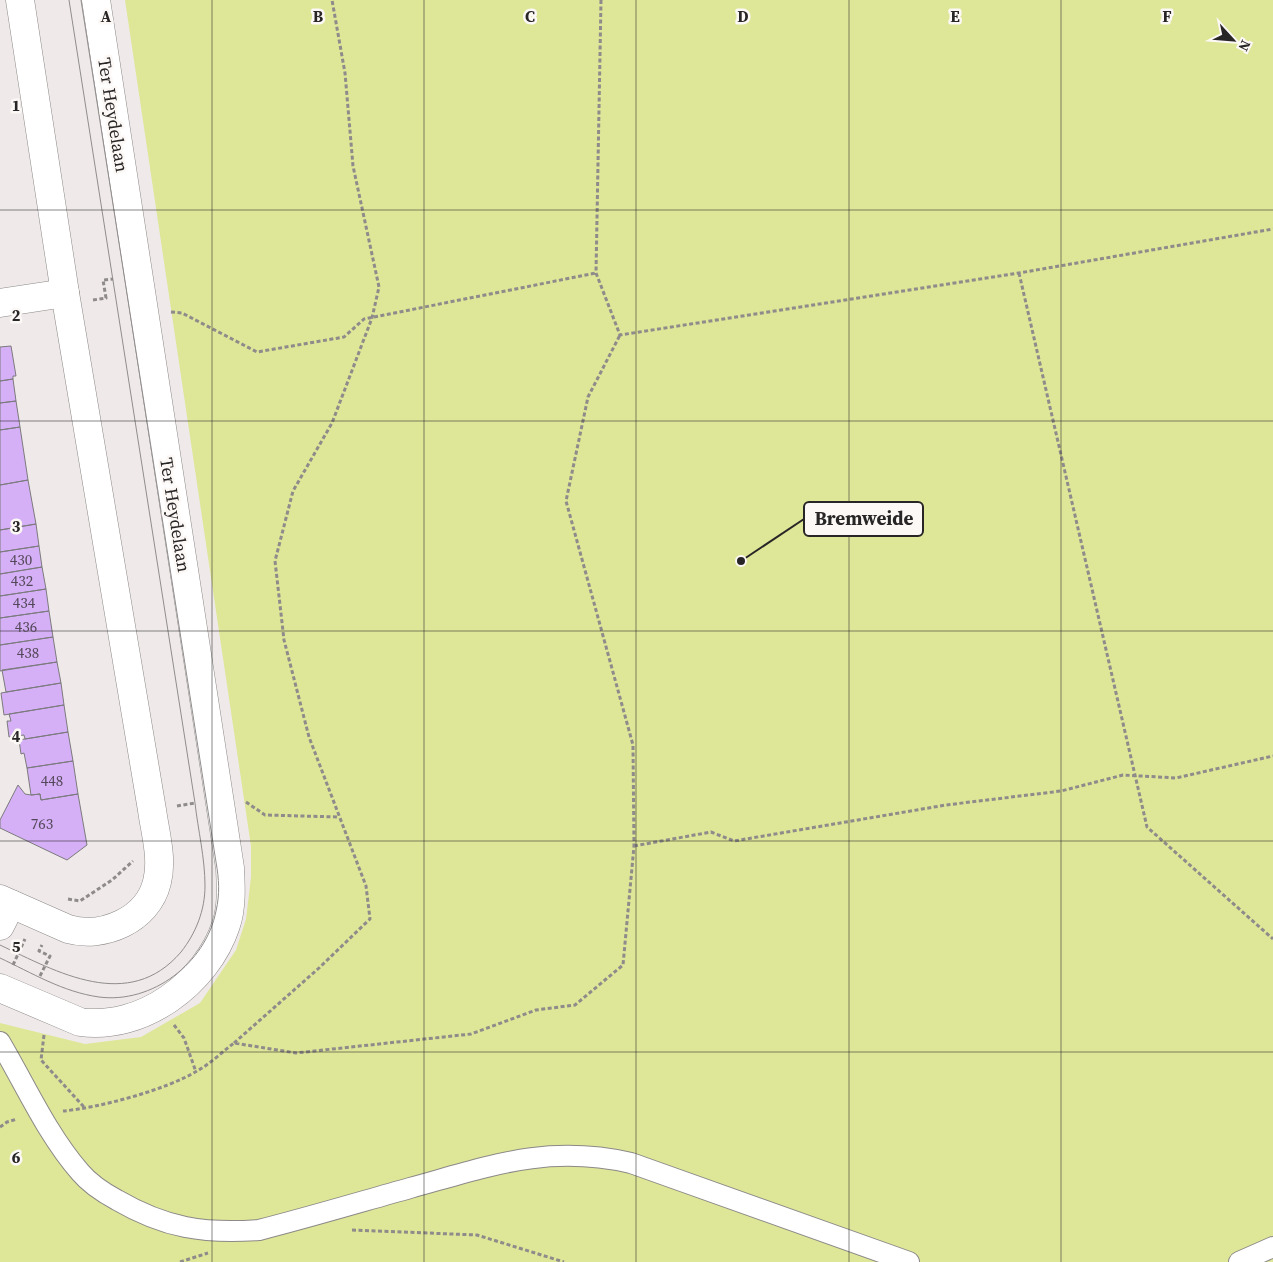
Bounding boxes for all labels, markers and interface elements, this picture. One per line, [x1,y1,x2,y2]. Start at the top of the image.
text: A [101,5,112,27]
text: B [313,5,324,27]
text: C [525,5,535,27]
text: D [737,5,749,27]
text: E [950,5,960,27]
text: F [1162,5,1172,27]
north arrow [1208,15,1258,65]
text: N [1233,37,1256,55]
street label: Ter Heydelaan [92,56,135,174]
text: 1 [12,94,20,116]
text: 2 [12,304,21,326]
street label: Ter Heydelaan [154,456,197,574]
callout: Bremweide [804,502,923,536]
text: Bremweide [814,505,914,531]
text: 3 [12,515,21,537]
house number: 430 [10,549,32,570]
house number: 432 [11,570,33,591]
house number: 434 [13,592,36,613]
house number: 436 [15,616,37,637]
house number: 438 [17,642,39,663]
text: 4 [12,725,21,747]
house number: 448 [41,770,63,791]
house number: 763 [31,813,53,834]
text: 5 [12,935,21,957]
text: 6 [12,1146,21,1168]

